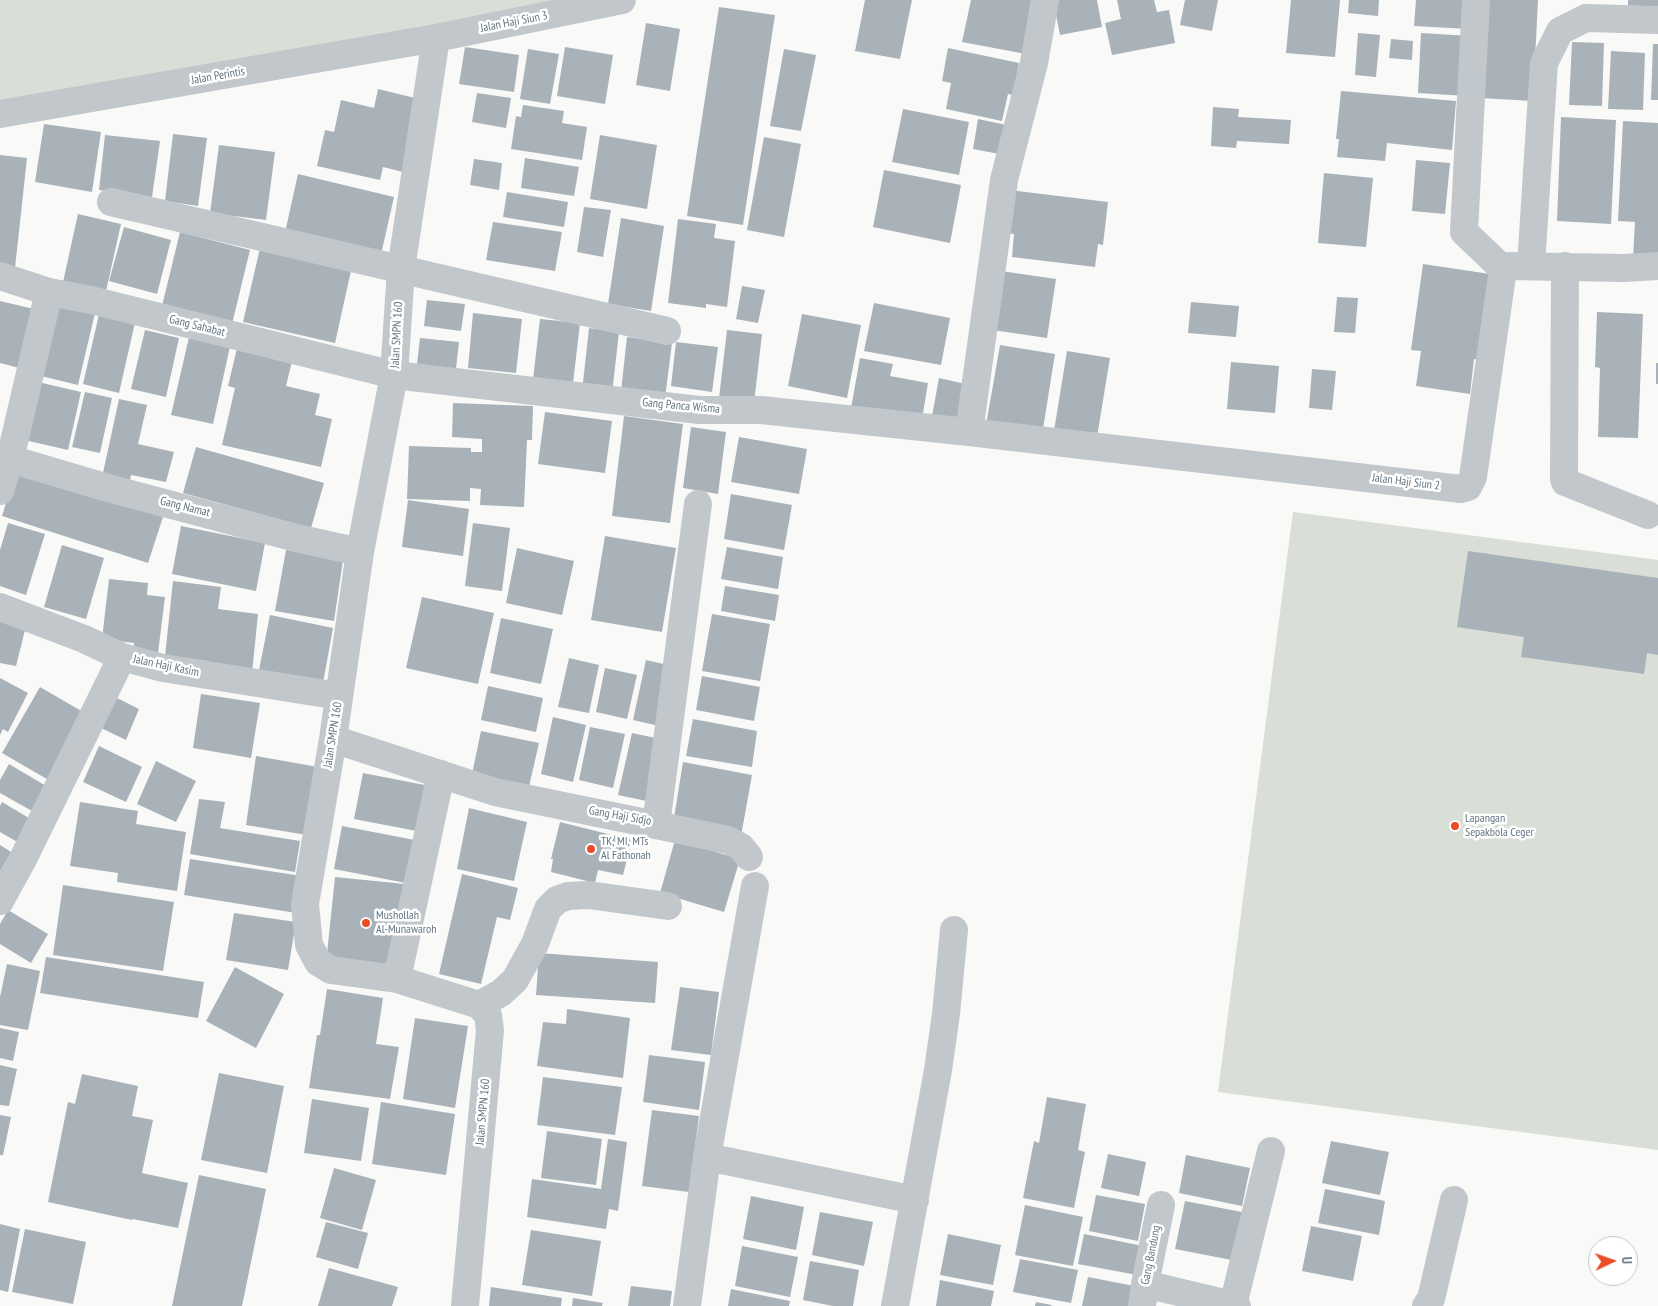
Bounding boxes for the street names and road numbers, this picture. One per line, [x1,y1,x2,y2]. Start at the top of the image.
street label: Jalan Haji Siun 3 [479,8,549,36]
street label: Jalan Perintis [190,64,246,88]
street label: Jalan SMPN 160 [388,301,406,369]
street label: Gang Sahabat [168,312,226,340]
street label: Gang Panca Wisma [642,395,720,417]
street label: Jalan Haji Siun 2 [1371,471,1441,493]
street label: Gang Namat [159,494,211,520]
street label: Jalan Haji Kasim [132,652,200,680]
street label: Jalan SMPN 160 [321,701,345,769]
street label: Gang Haji Sidjo [588,803,652,829]
street label: Jalan SMPN 160 [473,1078,493,1146]
street label: Gang Bandung [1138,1224,1164,1286]

